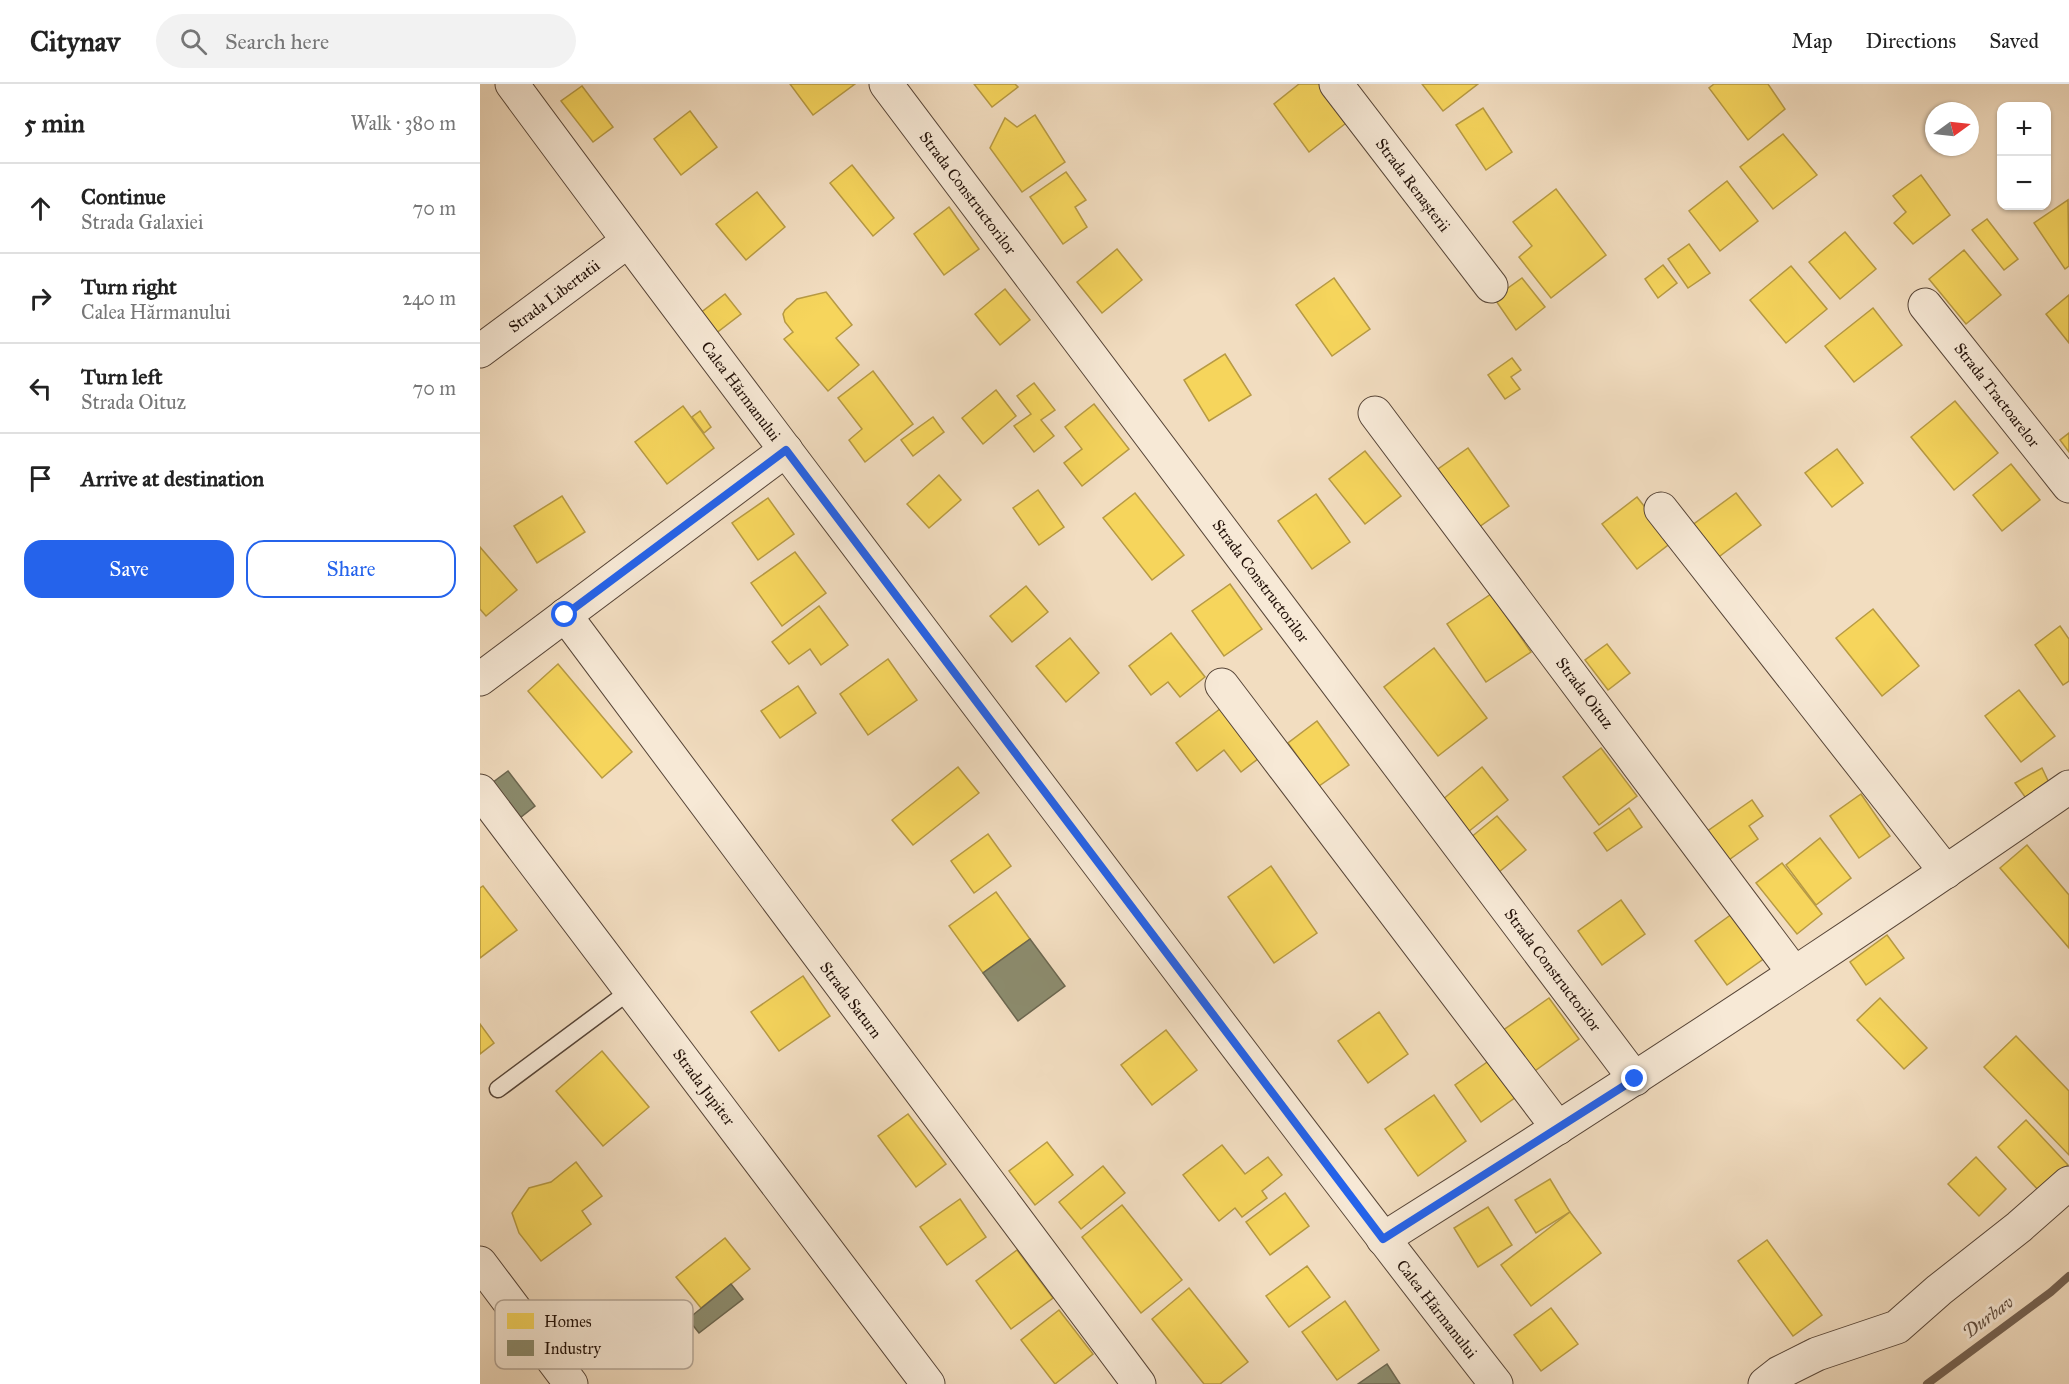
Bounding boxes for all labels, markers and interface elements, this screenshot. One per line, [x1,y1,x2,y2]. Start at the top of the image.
search box [156,14,576,68]
text: Citynav [30,24,120,59]
icon: search [177,25,210,58]
text: Search here [225,28,329,55]
text: Map [1792,28,1833,54]
text: Directions [1866,28,1956,54]
text: Saved [1989,28,2039,54]
north arrow [1925,102,1979,156]
map controls [1997,102,2051,210]
button: + [1997,102,2051,156]
text: 5 min [24,107,85,139]
text: Walk · 380 m [350,111,456,135]
street label: Strada Constructorilor [916,128,1020,258]
street label: Strada Renașterii [1372,135,1455,236]
button: − [1997,156,2051,210]
text: Continue [81,183,166,210]
icon: ahead [24,192,57,225]
text: 70 m [413,196,456,220]
text: Strada Galaxiei [81,210,203,234]
street label: Strada Libertatii [505,255,604,336]
text: Turn right [81,273,177,300]
icon: right [24,282,57,315]
text: 240 m [402,286,456,310]
text: Calea Hărmanului [81,300,231,324]
street label: Calea Hărmanului [697,337,785,445]
street label: Strada Tractoarelor [1950,339,2044,451]
text: Turn left [81,363,163,390]
icon: left [24,372,57,405]
text: 70 m [413,376,456,400]
text: Strada Oituz [81,390,186,414]
icon: arrive [24,462,57,495]
text: Arrive at destination [81,465,264,492]
street label: Strada Constructorilor [1209,516,1313,646]
button: Save [24,540,234,598]
button: Share [246,540,456,598]
route start [551,601,577,627]
street label: Strada Oituz [1552,654,1618,733]
street label: Strada Constructorilor [1501,905,1605,1035]
street label: Strada Saturn [816,958,886,1042]
street label: Strada Jupiter [668,1045,739,1130]
route end [1621,1065,1647,1091]
street label: Calea Hărmanului [1393,1256,1482,1363]
water label: Durbav [1958,1291,2018,1343]
legend [495,1300,693,1369]
text: Homes [544,1312,592,1331]
text: Industry [544,1339,602,1358]

